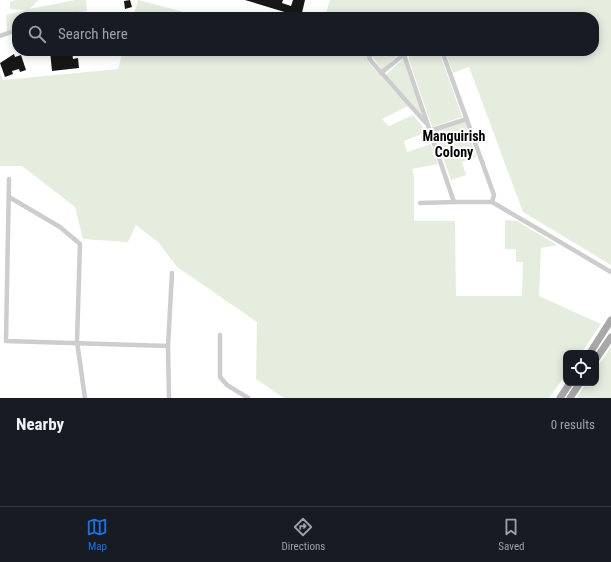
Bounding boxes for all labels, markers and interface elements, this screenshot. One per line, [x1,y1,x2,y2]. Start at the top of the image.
search box [12,12,599,56]
icon: search [26,23,48,45]
text: Search here [58,25,128,43]
district label: Manguirish Colony [423,128,486,160]
map controls [563,350,599,386]
button: locate [563,350,599,386]
text: Nearby [16,414,64,434]
text: 0 results [551,417,595,432]
tab: Map [86,516,108,553]
tab: Directions [281,516,325,553]
tab: Saved [498,516,525,553]

